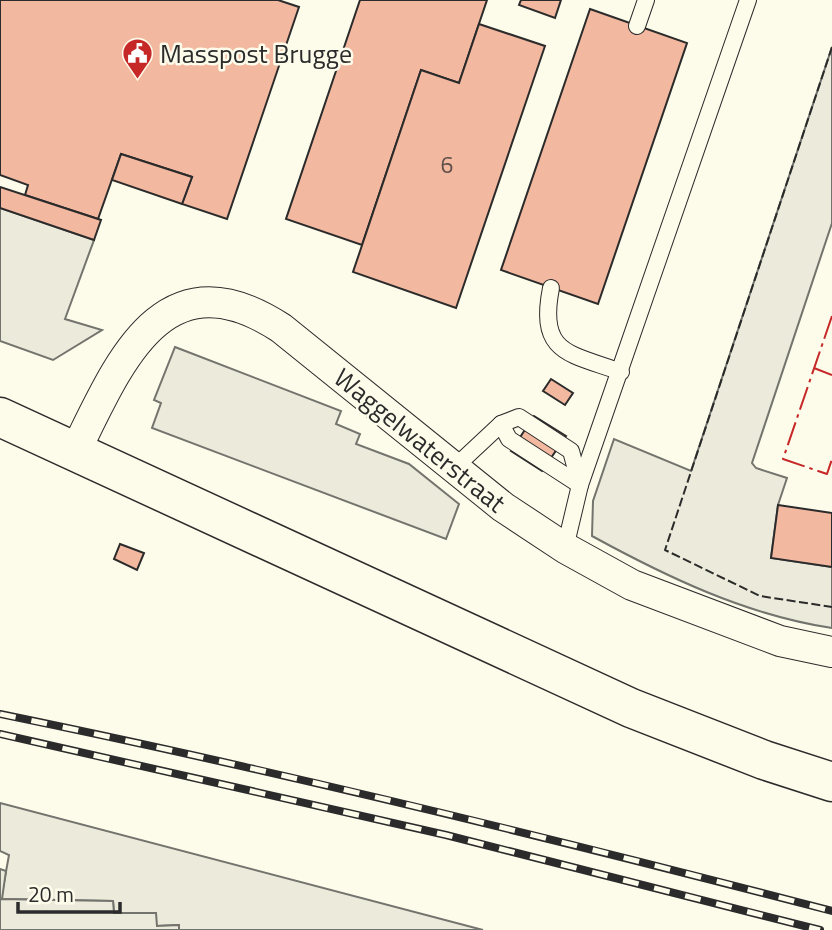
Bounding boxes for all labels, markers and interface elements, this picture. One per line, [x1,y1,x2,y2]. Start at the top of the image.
place label: Masspost Brugge [160,34,352,73]
public building icon: Masspost Brugge [120,36,154,80]
house number: 6 [441,147,453,182]
street label: Waggelwaterstraat [326,358,514,522]
scale bar [18,870,119,914]
text: 20 m [28,878,74,910]

